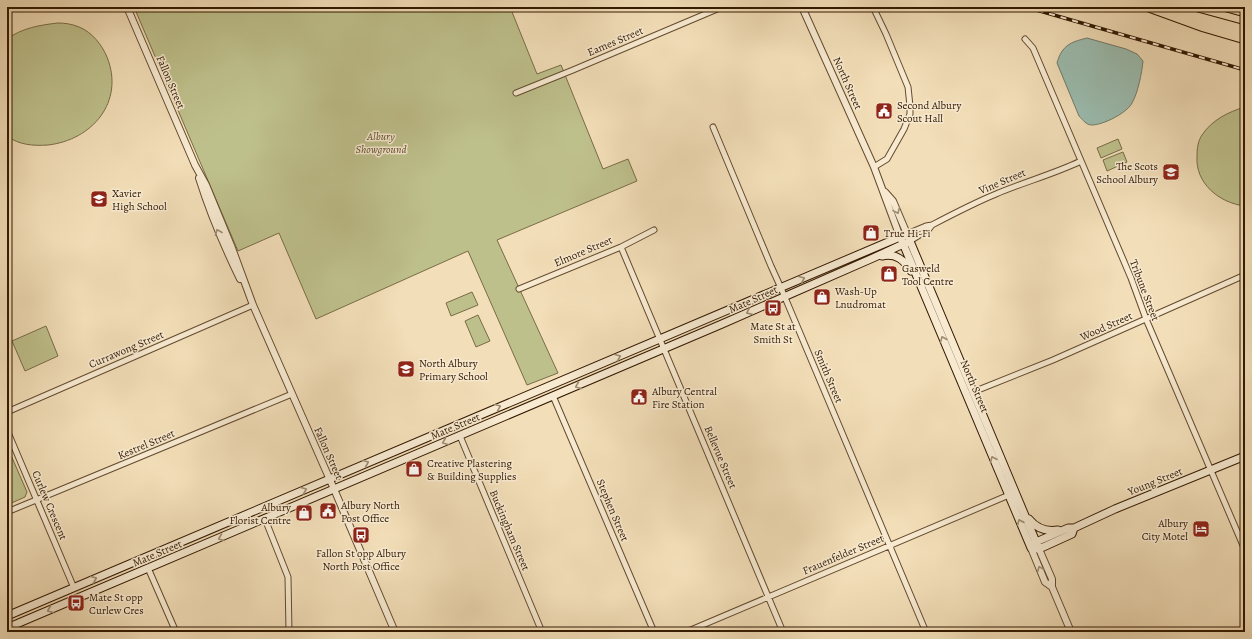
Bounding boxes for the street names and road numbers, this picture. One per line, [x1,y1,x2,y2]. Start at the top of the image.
street label: Eames Street [585,23,646,60]
street label: Fallon Street [153,53,189,111]
street label: North Street [829,55,866,112]
street label: Vine Street [976,165,1028,198]
street label: Elmore Street [552,232,615,270]
street label: Tribune Street [1126,257,1163,323]
street label: Mate Street [726,282,780,317]
street label: Wood Street [1077,308,1135,345]
street label: Currawong Street [86,327,166,372]
street label: Smith Street [811,347,847,406]
street label: North Street [957,357,993,415]
street label: Mate Street [428,409,482,444]
street label: Fallon Street [310,424,347,482]
street label: Bellevue Street [701,424,741,491]
street label: Kestrel Street [115,426,177,463]
street label: Young Street [1125,464,1185,500]
street label: Curlew Crescent [28,468,71,542]
street label: Stephen Street [593,477,633,544]
street label: Buckingham Street [486,487,534,573]
street label: Frauenfelder Street [800,530,886,578]
street label: Mate Street [130,536,184,571]

